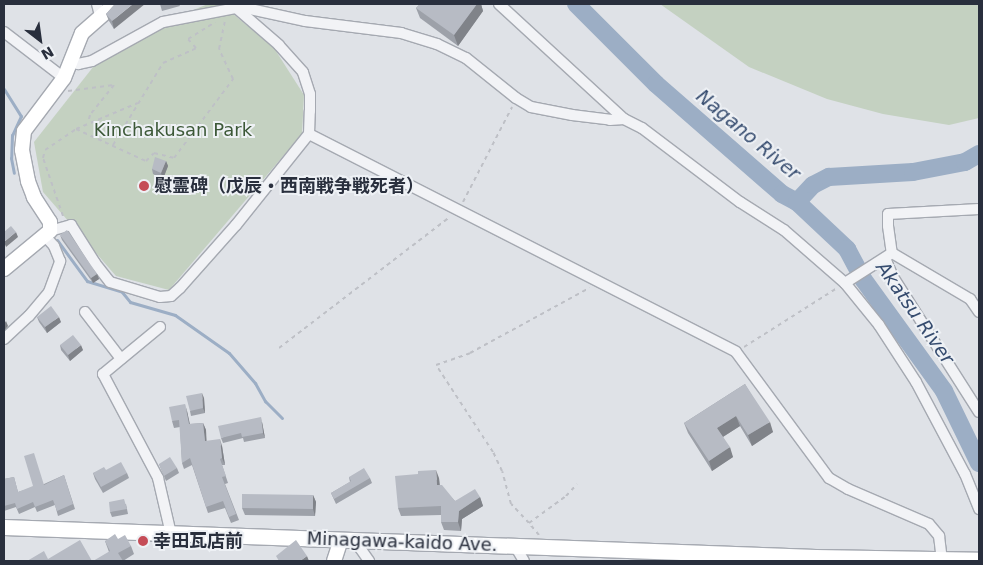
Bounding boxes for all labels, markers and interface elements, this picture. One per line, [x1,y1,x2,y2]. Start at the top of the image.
north arrow [15,15,65,65]
text: N [38,43,57,63]
water label: Nagano River [691,85,805,185]
park label: Kinchakusan Park [94,119,252,141]
place label: 慰霊碑（戊辰・西南戦争戦死者） [154,175,424,197]
marker: 慰霊碑（戊辰・西南戦争戦死者） [138,180,150,192]
water label: Akatsu River [871,257,959,369]
street label: Minagawa-kaido Ave. [306,528,498,556]
place label: 幸田瓦店前 [153,530,243,552]
marker: 幸田瓦店前 [137,535,149,547]

